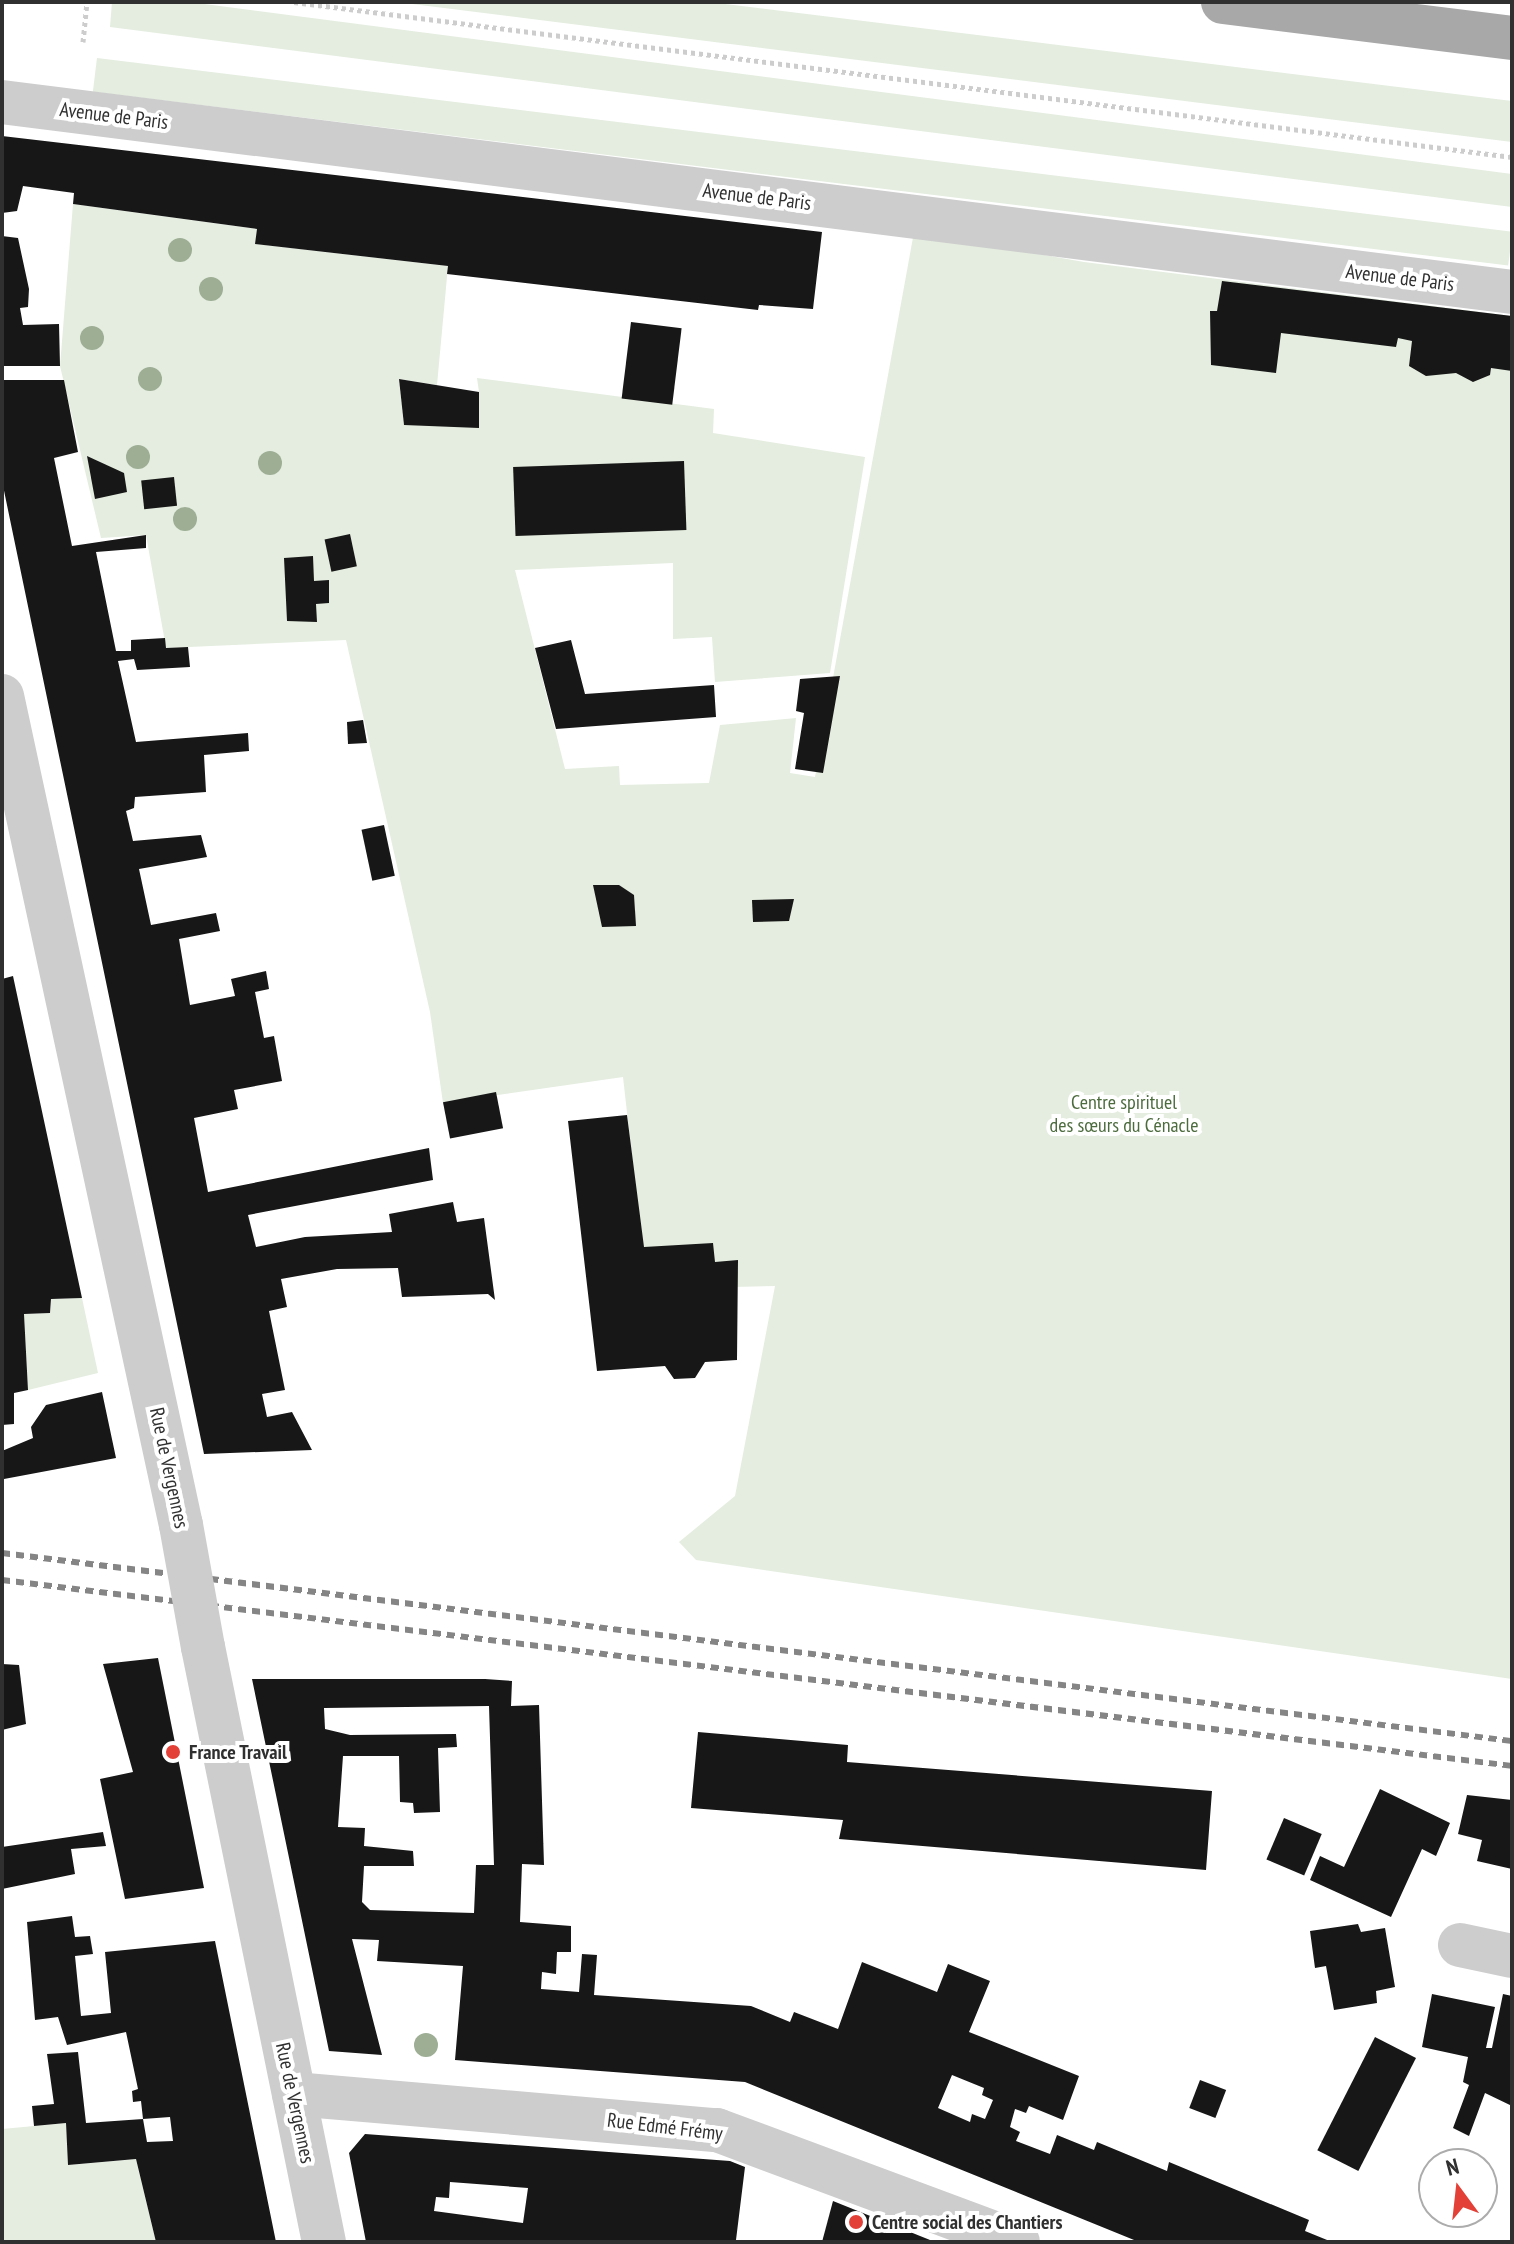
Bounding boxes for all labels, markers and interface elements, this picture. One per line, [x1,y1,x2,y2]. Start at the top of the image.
street label: Avenue de Paris [58,97,170,135]
street label: Avenue de Paris [701,178,813,216]
street label: Avenue de Paris [1344,259,1456,297]
park label: Centre spirituel des sœurs du Cénacle [1050,1091,1198,1138]
street label: Rue de Vergennes [144,1405,194,1531]
place label: France Travail [189,1740,287,1764]
marker: France Travail [164,1743,182,1761]
street label: Rue de Vergennes [270,2040,320,2166]
street label: Rue Edmé Frémy [606,2108,724,2146]
north arrow [1418,2148,1498,2228]
text: N [1443,2152,1462,2182]
place label: Centre social des Chantiers [872,2210,1063,2234]
marker: Centre social des Chantiers [847,2213,865,2231]

